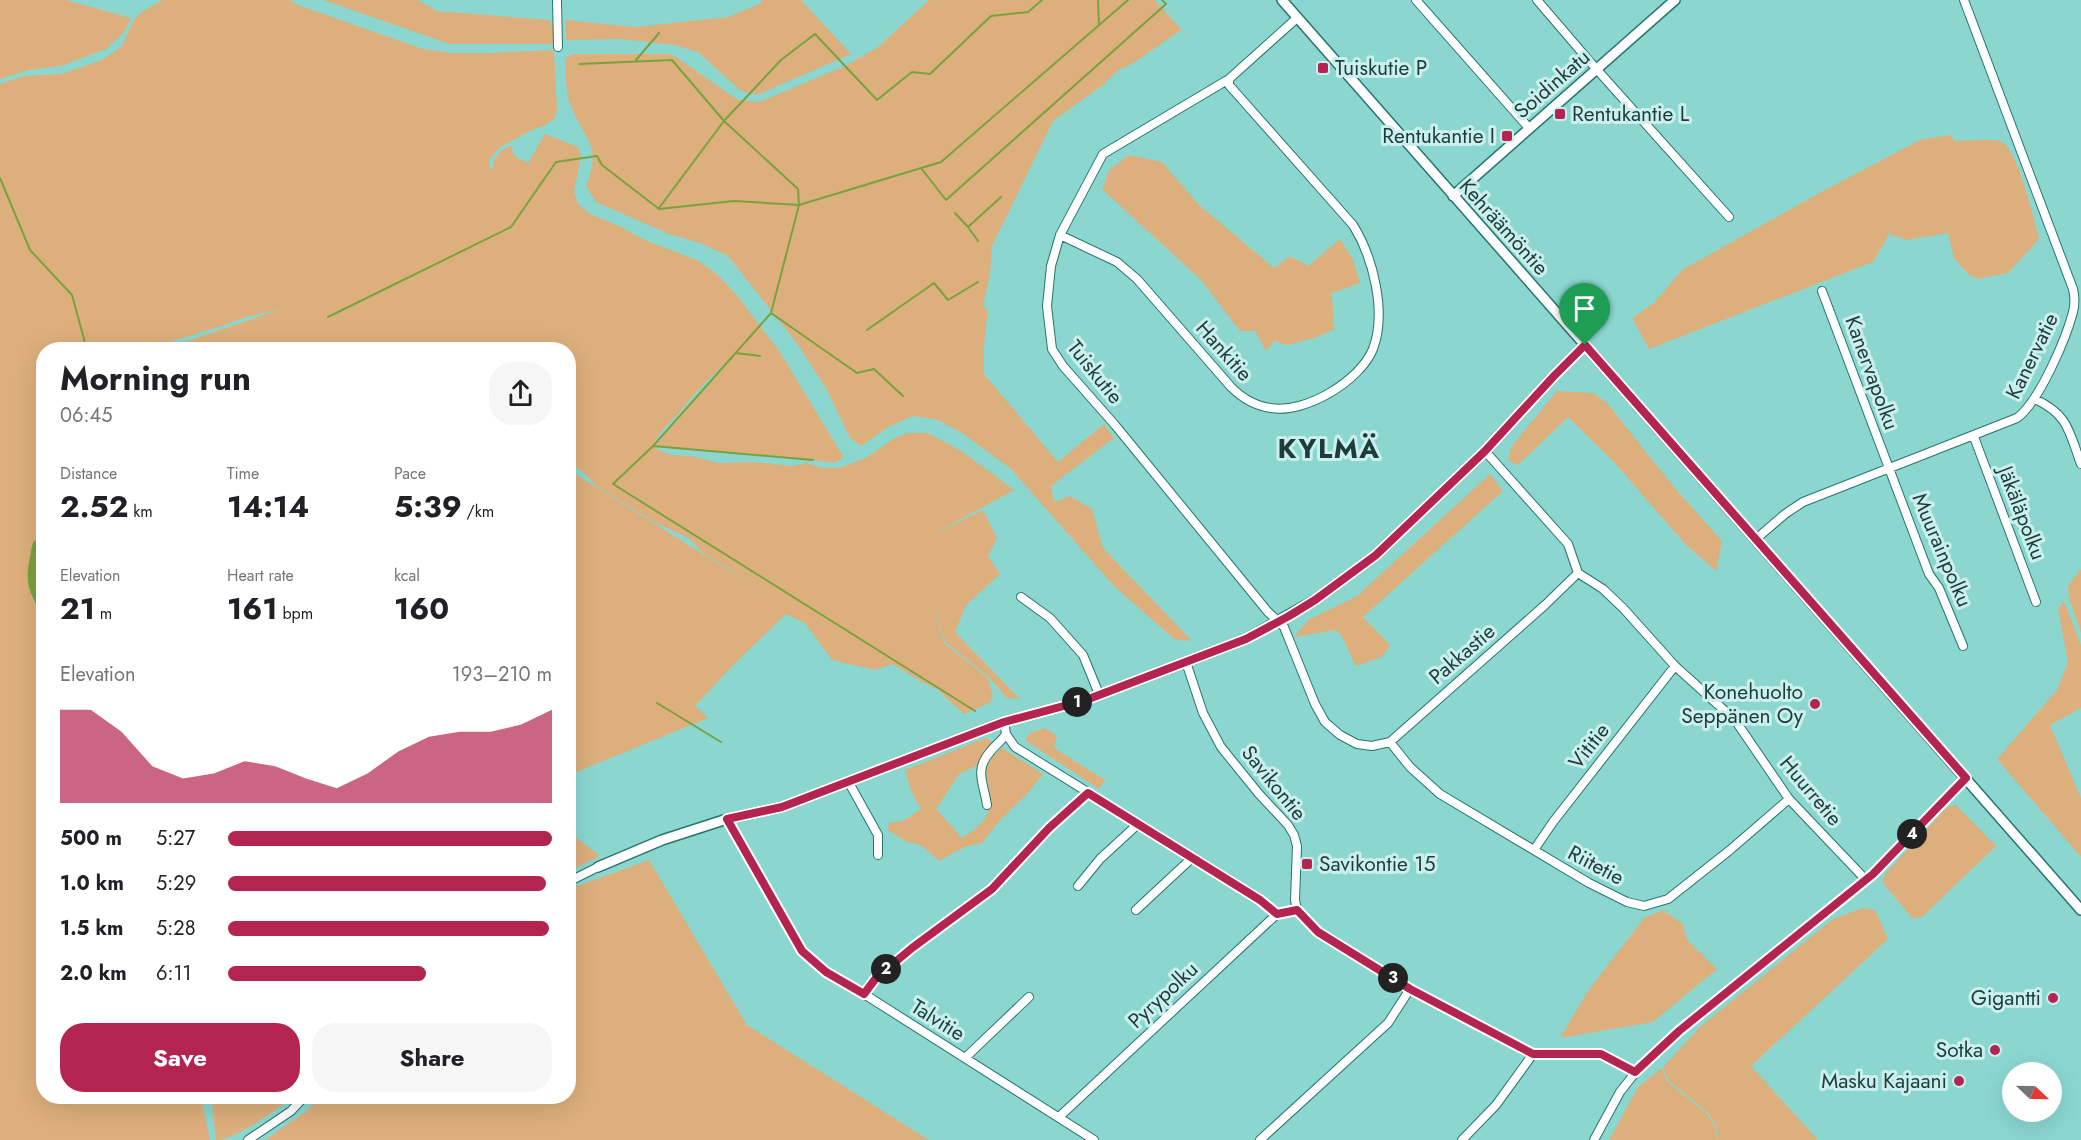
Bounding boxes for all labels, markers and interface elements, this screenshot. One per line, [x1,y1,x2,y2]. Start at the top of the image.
street label: Soidinkatu [1507,42,1597,126]
place label: Tuiskutie P [1335,53,1427,83]
marker: Tuiskutie P [1316,61,1330,75]
place label: Rentukantie L [1572,99,1690,129]
marker: Rentukantie L [1553,107,1567,121]
place label: Rentukantie I [1382,121,1495,151]
marker: Rentukantie I [1500,129,1514,143]
street label: Kehräämöntie [1452,172,1556,282]
pin [1559,283,1610,345]
icon: arrive [1568,292,1601,325]
street label: Kanervatie [1998,308,2066,404]
street label: Kanervapolku [1838,312,1906,434]
street label: Hankitie [1189,314,1259,388]
street label: Tuiskutie [1060,334,1130,410]
text: Morning run [60,355,251,402]
button: share [489,362,552,425]
text: 06:45 [60,401,112,430]
district label: KYLMÄ [1277,429,1381,468]
street label: Jäkäläpolku [1989,459,2054,564]
text: Distance [60,462,117,485]
text: Time [227,462,259,485]
text: Pace [394,462,426,485]
text: 2.52 [60,485,128,528]
text: 14:14 [227,485,309,528]
text: 5:39 [394,485,462,528]
street label: Muurainpolku [1905,488,1979,612]
text: km [128,500,153,523]
text: /km [462,500,494,523]
text: Elevation [60,564,120,587]
text: Heart rate [227,564,294,587]
text: kcal [394,564,420,587]
text: 21 [60,587,95,630]
text: 161 [227,587,278,630]
text: 160 [394,587,449,630]
text: m [95,602,112,625]
text: bpm [278,602,313,625]
street label: Pakkastie [1422,617,1502,691]
text: Elevation [60,660,135,689]
text: 193–210 m [452,660,552,689]
place label: Konehuolto Seppänen Oy [1681,677,1804,731]
pin: 1 [1062,687,1092,717]
text: 1 [1073,690,1081,713]
marker: Konehuolto Seppänen Oy [1808,697,1822,711]
street label: Vititie [1561,716,1617,775]
street label: Savikontie [1234,739,1314,827]
street label: Huurretie [1773,749,1849,833]
pin: 4 [1897,819,1927,849]
text: 4 [1906,822,1918,845]
text: 500 m [60,824,122,853]
text: 5:27 [156,824,195,853]
street label: Riitetie [1563,838,1630,892]
place label: Savikontie 15 [1319,849,1436,879]
marker: Savikontie 15 [1300,857,1314,871]
text: 1.0 km [60,869,124,898]
text: 5:29 [156,869,196,898]
text: 1.5 km [60,914,123,943]
text: 5:28 [156,914,196,943]
pin: 2 [871,954,901,984]
street label: Pyrypolku [1121,955,1205,1035]
text: 2 [881,957,891,980]
text: 2.0 km [60,959,127,988]
text: 6:11 [156,959,192,988]
pin: 3 [1378,963,1408,993]
text: 3 [1388,966,1398,989]
place label: Gigantti [1971,983,2041,1013]
marker: Gigantti [2046,991,2060,1005]
street label: Talvitie [905,992,971,1048]
button: Save [60,1023,300,1092]
button: Share [312,1023,552,1092]
place label: Sotka [1936,1035,1983,1065]
marker: Sotka [1988,1043,2002,1057]
north arrow [2002,1062,2062,1122]
map controls [2002,1062,2062,1122]
place label: Masku Kajaani [1821,1066,1947,1096]
marker: Masku Kajaani [1952,1074,1966,1088]

